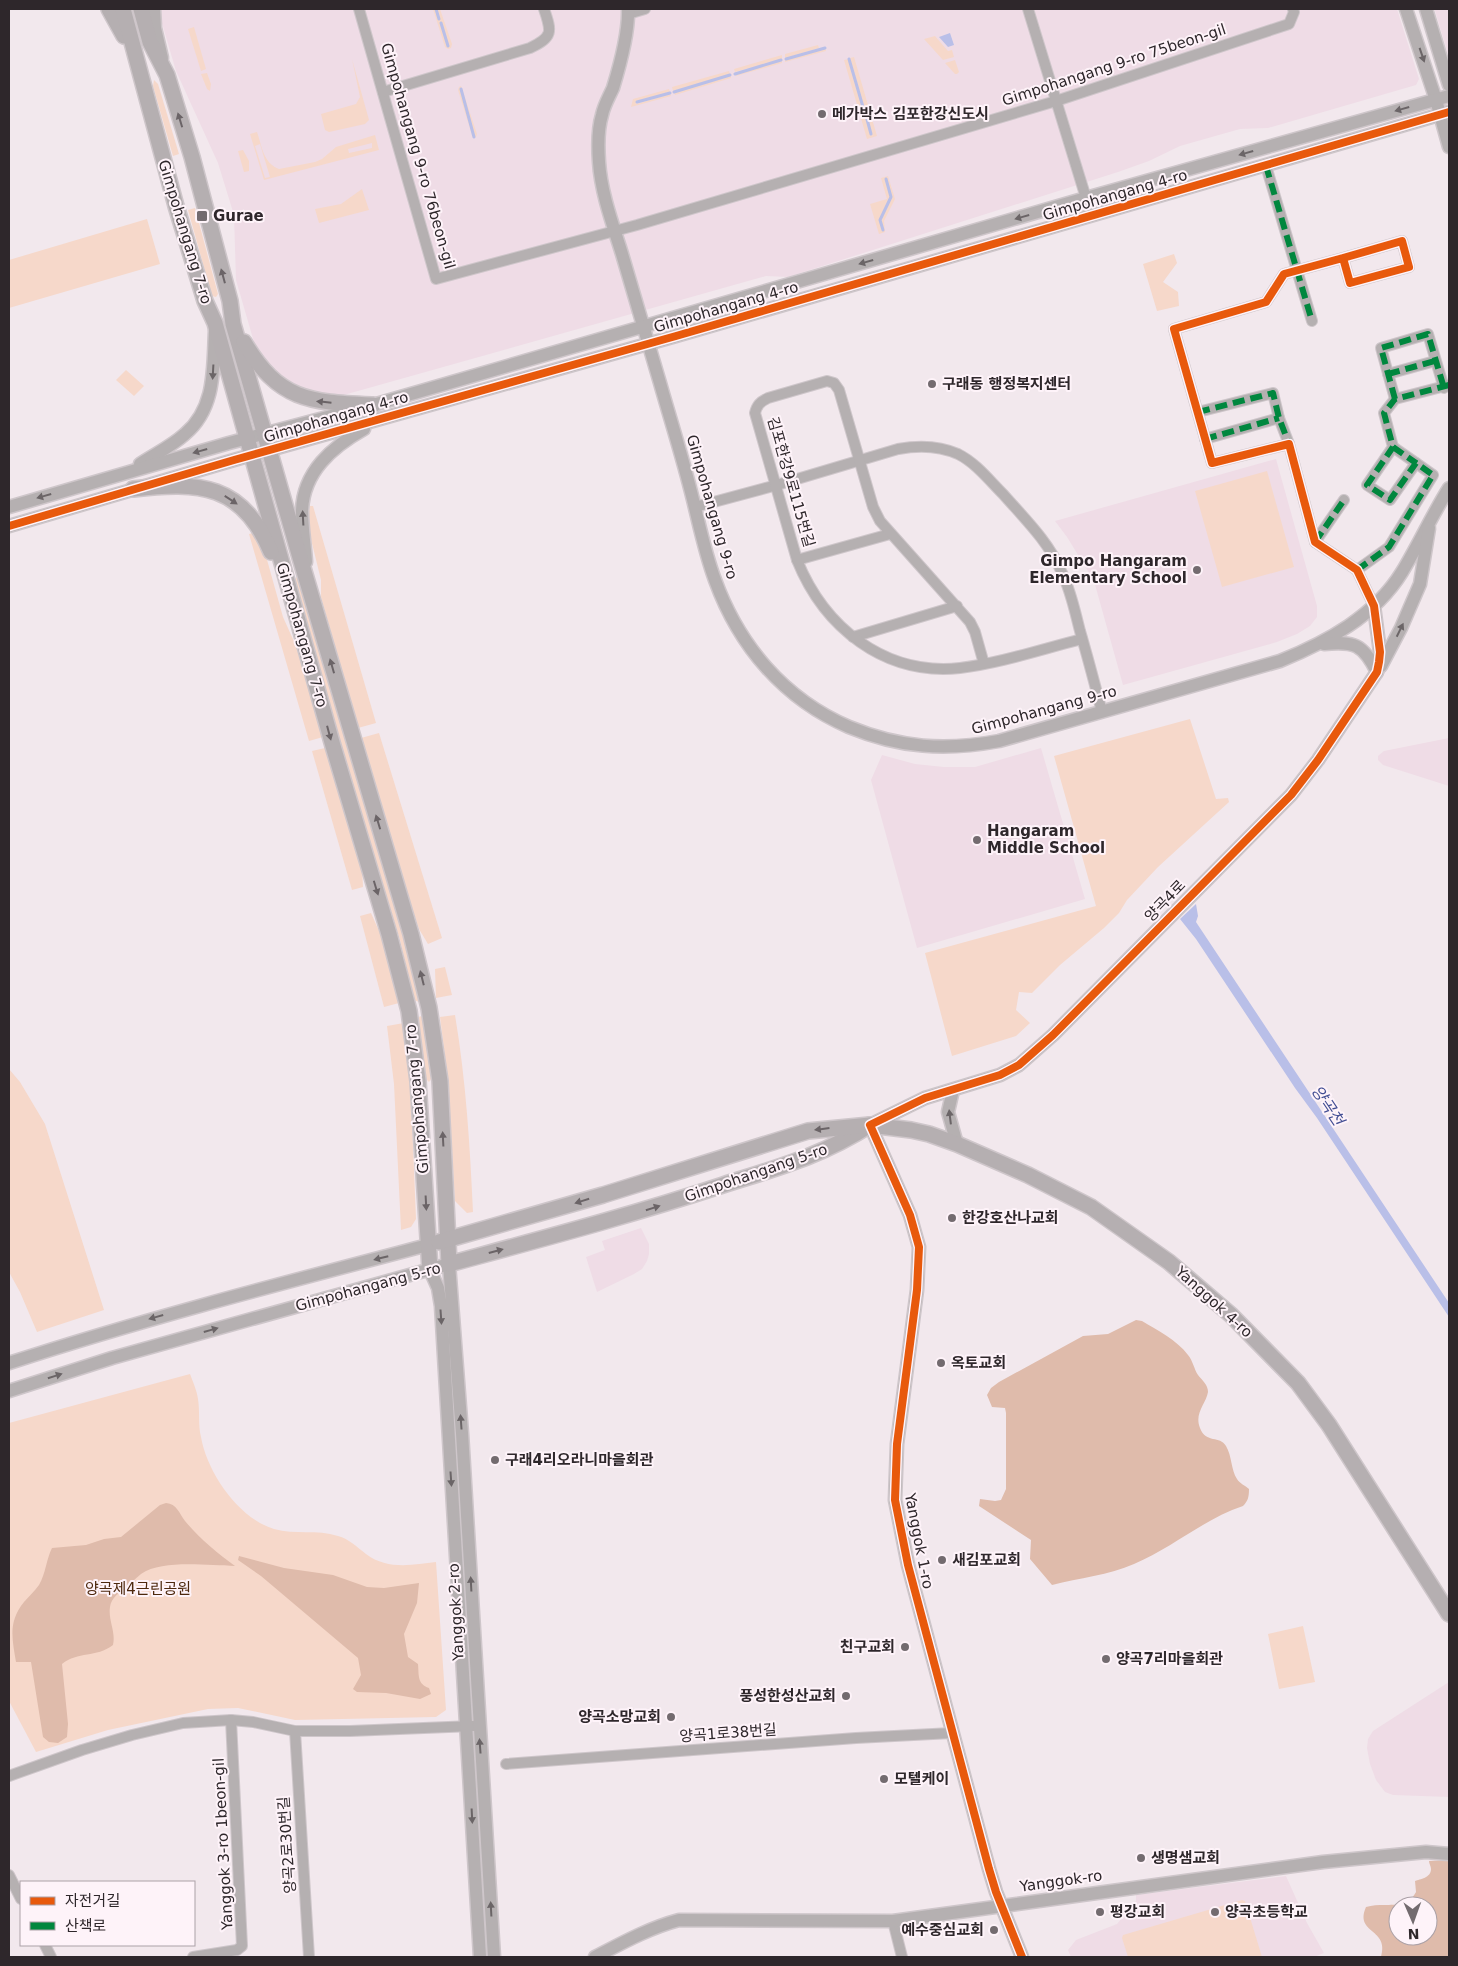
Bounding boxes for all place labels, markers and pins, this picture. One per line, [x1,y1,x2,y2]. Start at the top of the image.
place label: 메가박스 김포한강신도시 [832,105,989,123]
marker: 메가박스 김포한강신도시 [816,108,828,120]
place label: Gurae [213,207,264,225]
marker: Gurae [195,209,209,223]
place label: 구래동 행정복지센터 [942,375,1071,393]
marker: 구래동 행정복지센터 [926,378,938,390]
place label: Gimpo Hangaram Elementary School [1029,552,1187,587]
marker: Gimpo Hangaram Elementary School [1191,564,1203,576]
place label: Hangaram Middle School [987,822,1105,857]
marker: Hangaram Middle School [971,834,983,846]
place label: 한강호산나교회 [962,1209,1059,1227]
marker: 한강호산나교회 [946,1212,958,1224]
place label: 옥토교회 [951,1354,1006,1372]
marker: 옥토교회 [935,1357,947,1369]
place label: 구래4리오라니마을회관 [505,1451,654,1469]
marker: 구래4리오라니마을회관 [489,1454,501,1466]
place label: 새김포교회 [952,1551,1021,1569]
marker: 새김포교회 [936,1554,948,1566]
place label: 친구교회 [840,1638,895,1656]
marker: 친구교회 [899,1641,911,1653]
place label: 양곡7리마을회관 [1116,1650,1223,1668]
marker: 양곡7리마을회관 [1100,1653,1112,1665]
place label: 풍성한성산교회 [739,1687,836,1705]
marker: 풍성한성산교회 [840,1690,852,1702]
place label: 양곡소망교회 [578,1708,661,1726]
marker: 양곡소망교회 [665,1711,677,1723]
place label: 모텔케이 [894,1770,949,1788]
marker: 모텔케이 [878,1773,890,1785]
place label: 생명샘교회 [1151,1849,1220,1867]
marker: 생명샘교회 [1135,1852,1147,1864]
place label: 평강교회 [1110,1903,1165,1921]
place label: 양곡초등학교 [1225,1903,1308,1921]
marker: 평강교회 [1094,1906,1106,1918]
marker: 양곡초등학교 [1209,1906,1221,1918]
place label: 예수중심교회 [901,1921,984,1939]
marker: 예수중심교회 [988,1924,1000,1936]

